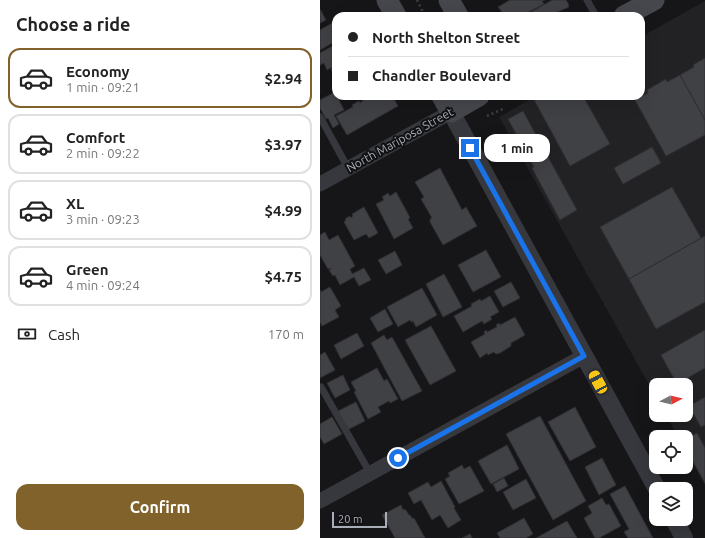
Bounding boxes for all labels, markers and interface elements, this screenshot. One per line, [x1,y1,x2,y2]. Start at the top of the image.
text: Choose a ride [16,14,130,34]
text: North Shelton Street [372,29,520,46]
icon: car [18,60,54,96]
text: Economy [66,63,130,80]
text: Chandler Boulevard [372,67,511,84]
text: $2.94 [264,70,302,87]
text: 1 min · 09:21 [66,80,140,94]
street label: North Mariposa Street [344,105,456,174]
icon: car [18,126,54,162]
text: Comfort [66,129,125,146]
callout: 1 min [484,134,550,162]
text: $3.97 [264,136,302,153]
route end [461,139,479,157]
text: 1 min [501,141,533,155]
text: 2 min · 09:22 [66,146,140,160]
icon: car [18,192,54,228]
text: XL [66,195,84,212]
text: $4.99 [264,202,302,219]
text: 3 min · 09:23 [66,212,140,226]
icon: car [18,258,54,294]
text: Green [66,261,108,278]
text: $4.75 [264,268,302,285]
text: 4 min · 09:24 [66,278,140,292]
icon: cash [16,323,38,345]
text: Cash [48,326,80,343]
text: 170 m [268,327,304,341]
car [587,369,609,395]
north arrow [649,378,693,422]
map controls [649,378,693,526]
button: locate [649,430,693,474]
route start [389,449,407,467]
button: layers [649,482,693,526]
button: Confirm [16,484,304,530]
scale bar [332,510,387,529]
text: 20 m [338,513,362,525]

